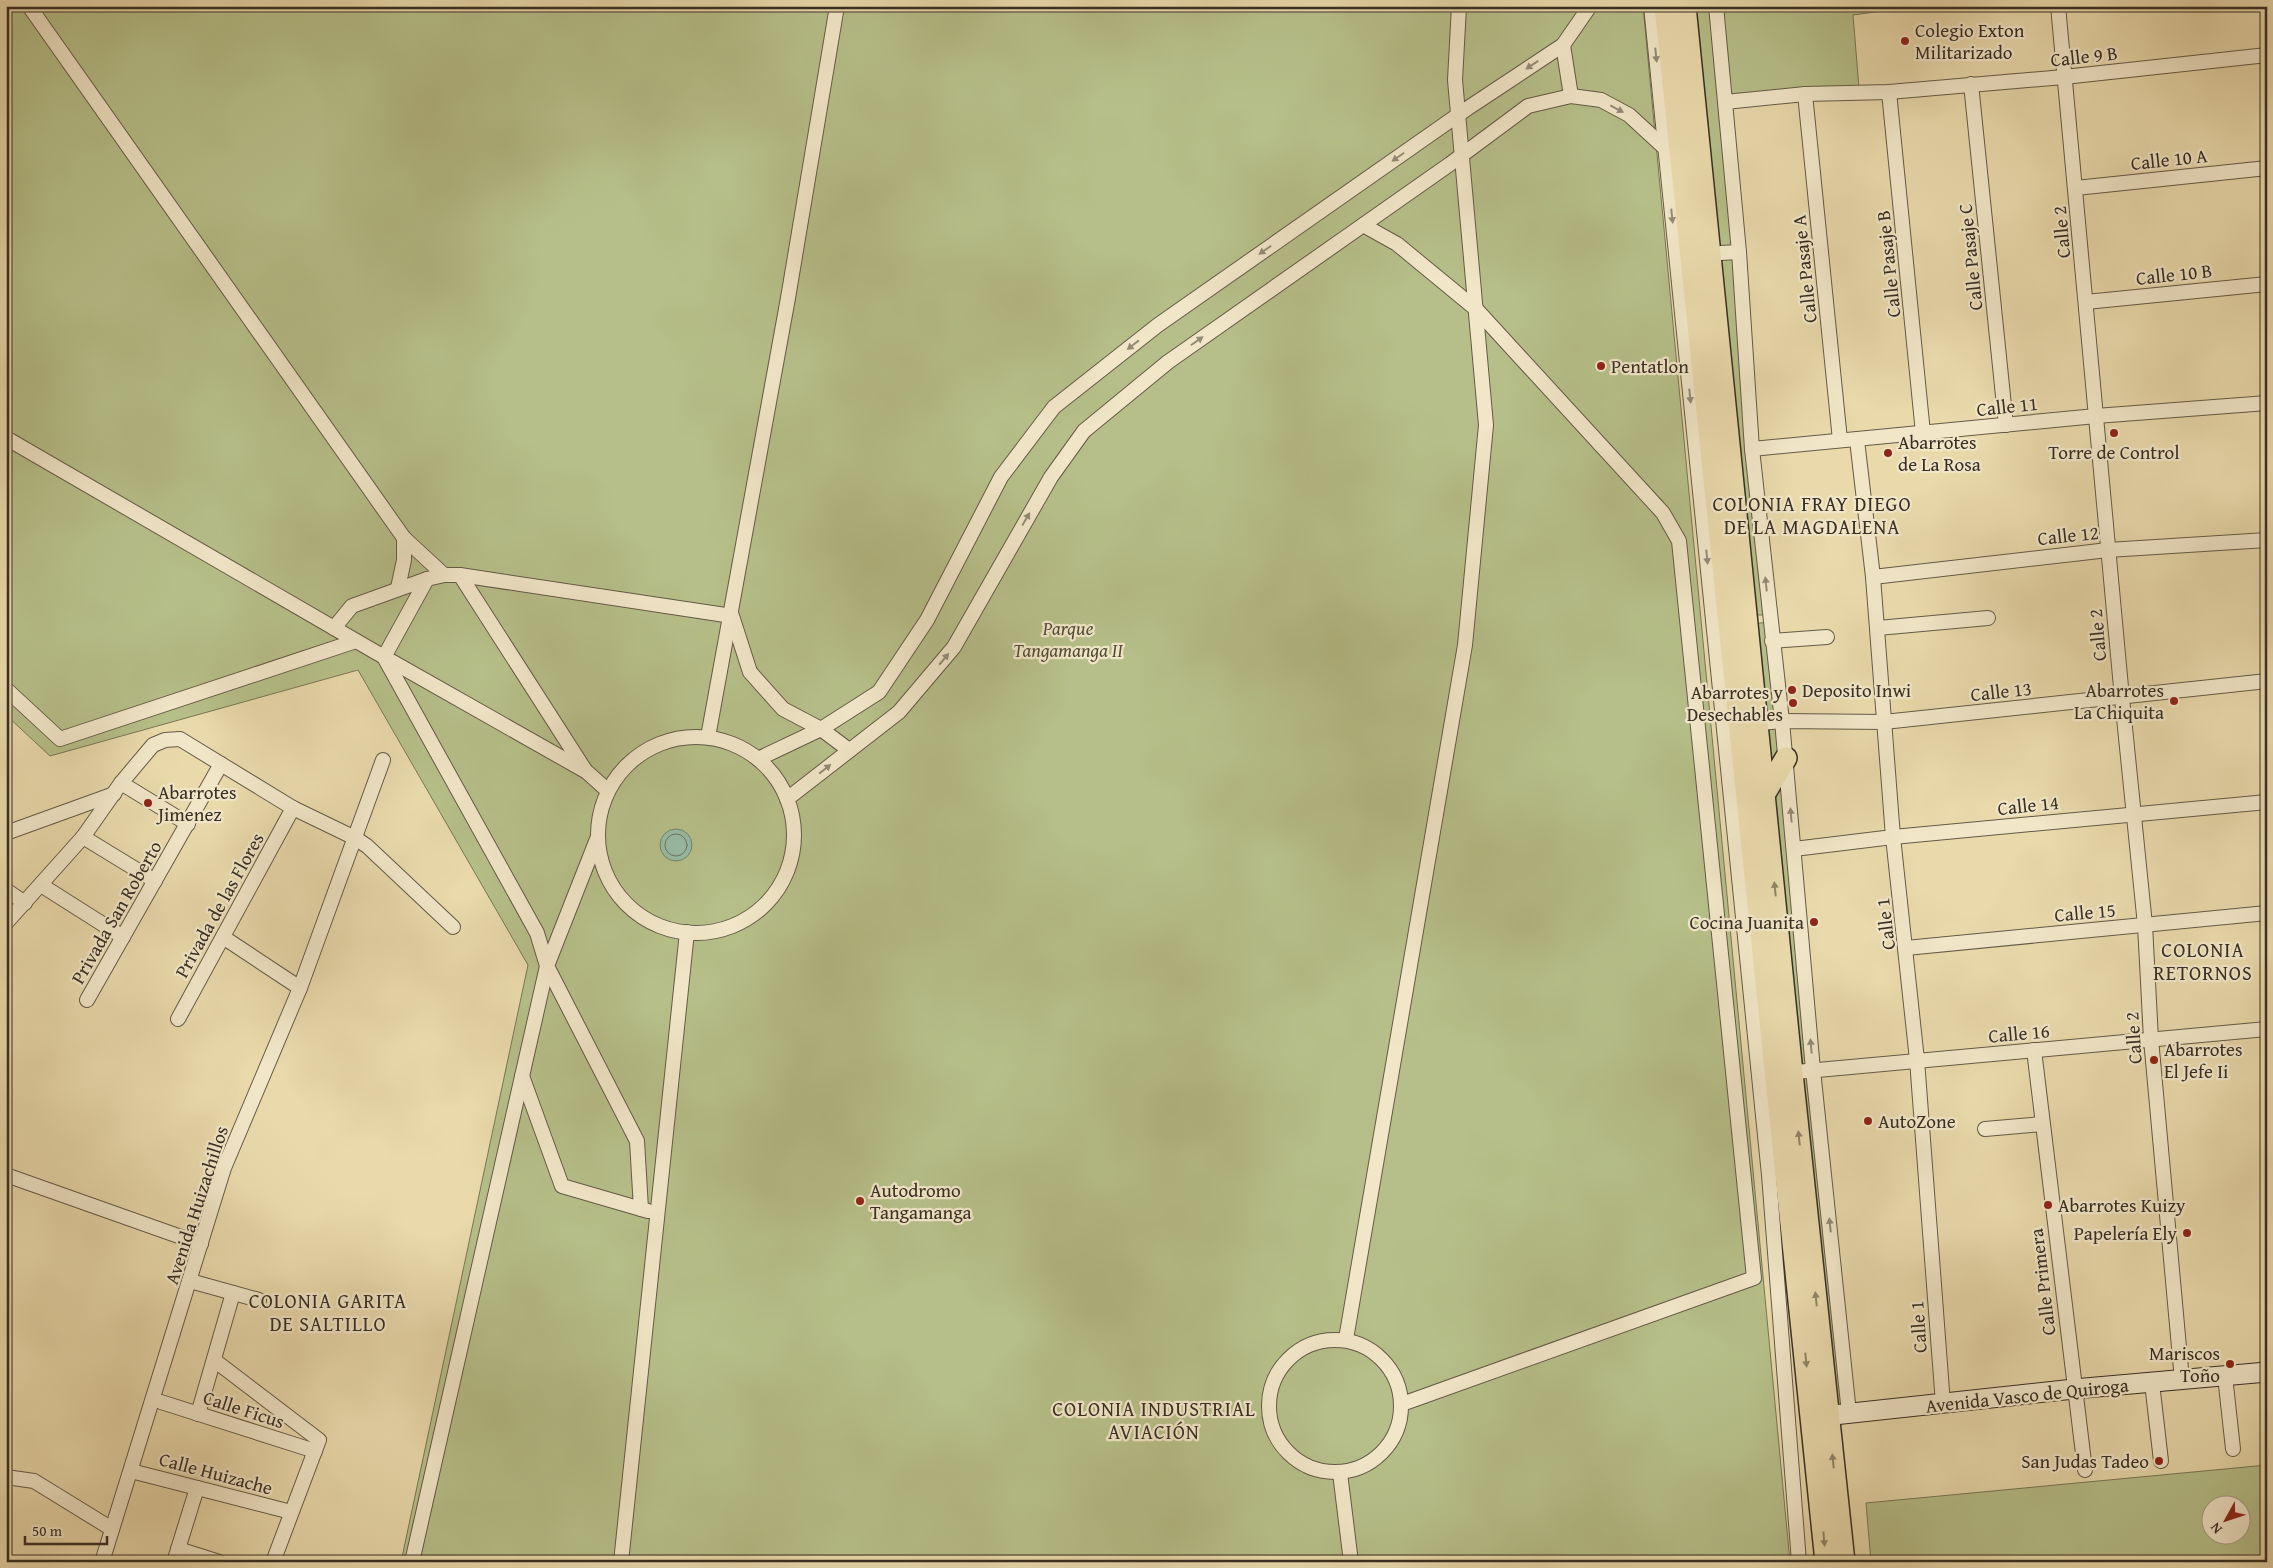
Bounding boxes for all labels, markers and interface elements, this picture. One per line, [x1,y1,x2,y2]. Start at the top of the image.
place label: Colegio Exton Militarizado [1915,16,2025,66]
marker: Colegio Exton Militarizado [1899,35,1911,47]
street label: Calle 9 B [2049,39,2119,73]
one-way arrow [1652,47,1660,63]
one-way arrow [1526,60,1539,70]
one-way arrow [1610,105,1624,113]
street label: Calle 10 A [2129,141,2209,177]
one-way arrow [1392,152,1405,162]
street label: Calle Pasaje C [1950,202,1990,312]
street label: Calle 2 [2045,205,2077,259]
one-way arrow [1668,209,1676,225]
street label: Calle Pasaje B [1868,209,1908,319]
street label: Calle Pasaje A [1784,213,1824,324]
one-way arrow [1259,245,1272,255]
street label: Calle 10 B [2135,256,2213,292]
one-way arrow [1190,336,1204,346]
one-way arrow [1126,340,1140,350]
place label: Pentatlon [1611,352,1689,380]
marker: Pentatlon [1595,360,1607,372]
one-way arrow [1686,388,1694,404]
street label: Calle 11 [1975,389,2039,423]
marker: Torre de Control [2108,427,2120,439]
place label: Abarrotes de La Rosa [1898,428,1981,478]
place label: Torre de Control [2048,438,2180,466]
marker: Abarrotes de La Rosa [1882,447,1894,459]
district label: COLONIA FRAY DIEGO DE LA MAGDALENA [1712,489,1912,541]
one-way arrow [1022,513,1031,526]
street label: Calle 12 [2036,518,2100,552]
one-way arrow [1703,549,1711,565]
one-way arrow [1762,575,1770,591]
street label: Calle 2 [2081,608,2113,662]
park label: Parque Tangamanga II [1013,614,1123,664]
one-way arrow [938,653,949,666]
street label: Calle 13 [1969,674,2033,708]
place label: Deposito Inwi [1802,676,1911,704]
place label: Abarrotes La Chiquita [2074,676,2164,726]
place label: Abarrotes y Desechables [1687,678,1784,728]
marker: Deposito Inwi [1786,684,1798,696]
marker: Abarrotes La Chiquita [2168,695,2180,707]
marker: Abarrotes y Desechables [1787,697,1799,709]
one-way arrow [818,764,832,774]
place label: Abarrotes Jimenez [156,778,237,828]
street label: Calle 14 [1996,788,2060,822]
marker: Abarrotes Jimenez [142,797,154,809]
one-way arrow [1787,807,1795,823]
street label: Privada de las Flores [167,827,271,983]
street label: Privada San Roberto [64,835,168,989]
one-way arrow [1771,881,1779,897]
street label: Calle 15 [2053,895,2117,929]
street label: Calle 1 [1868,896,1902,952]
place label: Cocina Juanita [1689,908,1804,936]
marker: Cocina Juanita [1808,916,1820,928]
district label: COLONIA RETORNOS [2153,935,2253,987]
street label: Calle 2 [2117,1011,2149,1065]
street label: Calle 16 [1987,1016,2051,1050]
place label: Abarrotes El Jefe Ii [2164,1035,2243,1085]
one-way arrow [1807,1038,1815,1054]
marker: Abarrotes El Jefe Ii [2148,1054,2160,1066]
place label: AutoZone [1878,1107,1956,1135]
marker: AutoZone [1862,1115,1874,1127]
street label: Avenida Huizachillos [157,1122,235,1288]
one-way arrow [1795,1130,1803,1146]
place label: Autodromo Tangamanga [870,1176,972,1226]
place label: Abarrotes Kuizy [2058,1191,2186,1219]
marker: Autodromo Tangamanga [854,1195,866,1207]
marker: Abarrotes Kuizy [2042,1199,2054,1211]
one-way arrow [1826,1217,1834,1233]
place label: Papelería Ely [2074,1219,2178,1247]
street label: Calle Primera [2022,1227,2062,1337]
marker: Papelería Ely [2181,1227,2193,1239]
district label: COLONIA GARITA DE SALTILLO [249,1286,407,1338]
one-way arrow [1812,1291,1820,1307]
street label: Calle 1 [1902,1300,1934,1354]
place label: Mariscos Toño [2149,1339,2220,1389]
one-way arrow [1802,1352,1810,1368]
marker: Mariscos Toño [2224,1358,2236,1370]
street label: Avenida Vasco de Quiroga [1924,1370,2130,1420]
street label: Calle Ficus [200,1383,288,1435]
district label: COLONIA INDUSTRIAL AVIACIÓN [1052,1394,1256,1446]
street label: Calle Huizache [156,1444,276,1502]
place label: San Judas Tadeo [2021,1447,2149,1475]
one-way arrow [1829,1453,1837,1469]
marker: San Judas Tadeo [2153,1455,2165,1467]
north arrow [2200,1496,2250,1546]
scale bar [25,1513,108,1545]
text: N [2205,1518,2227,1538]
text: 50 m [32,1520,63,1541]
one-way arrow [1820,1531,1828,1547]

